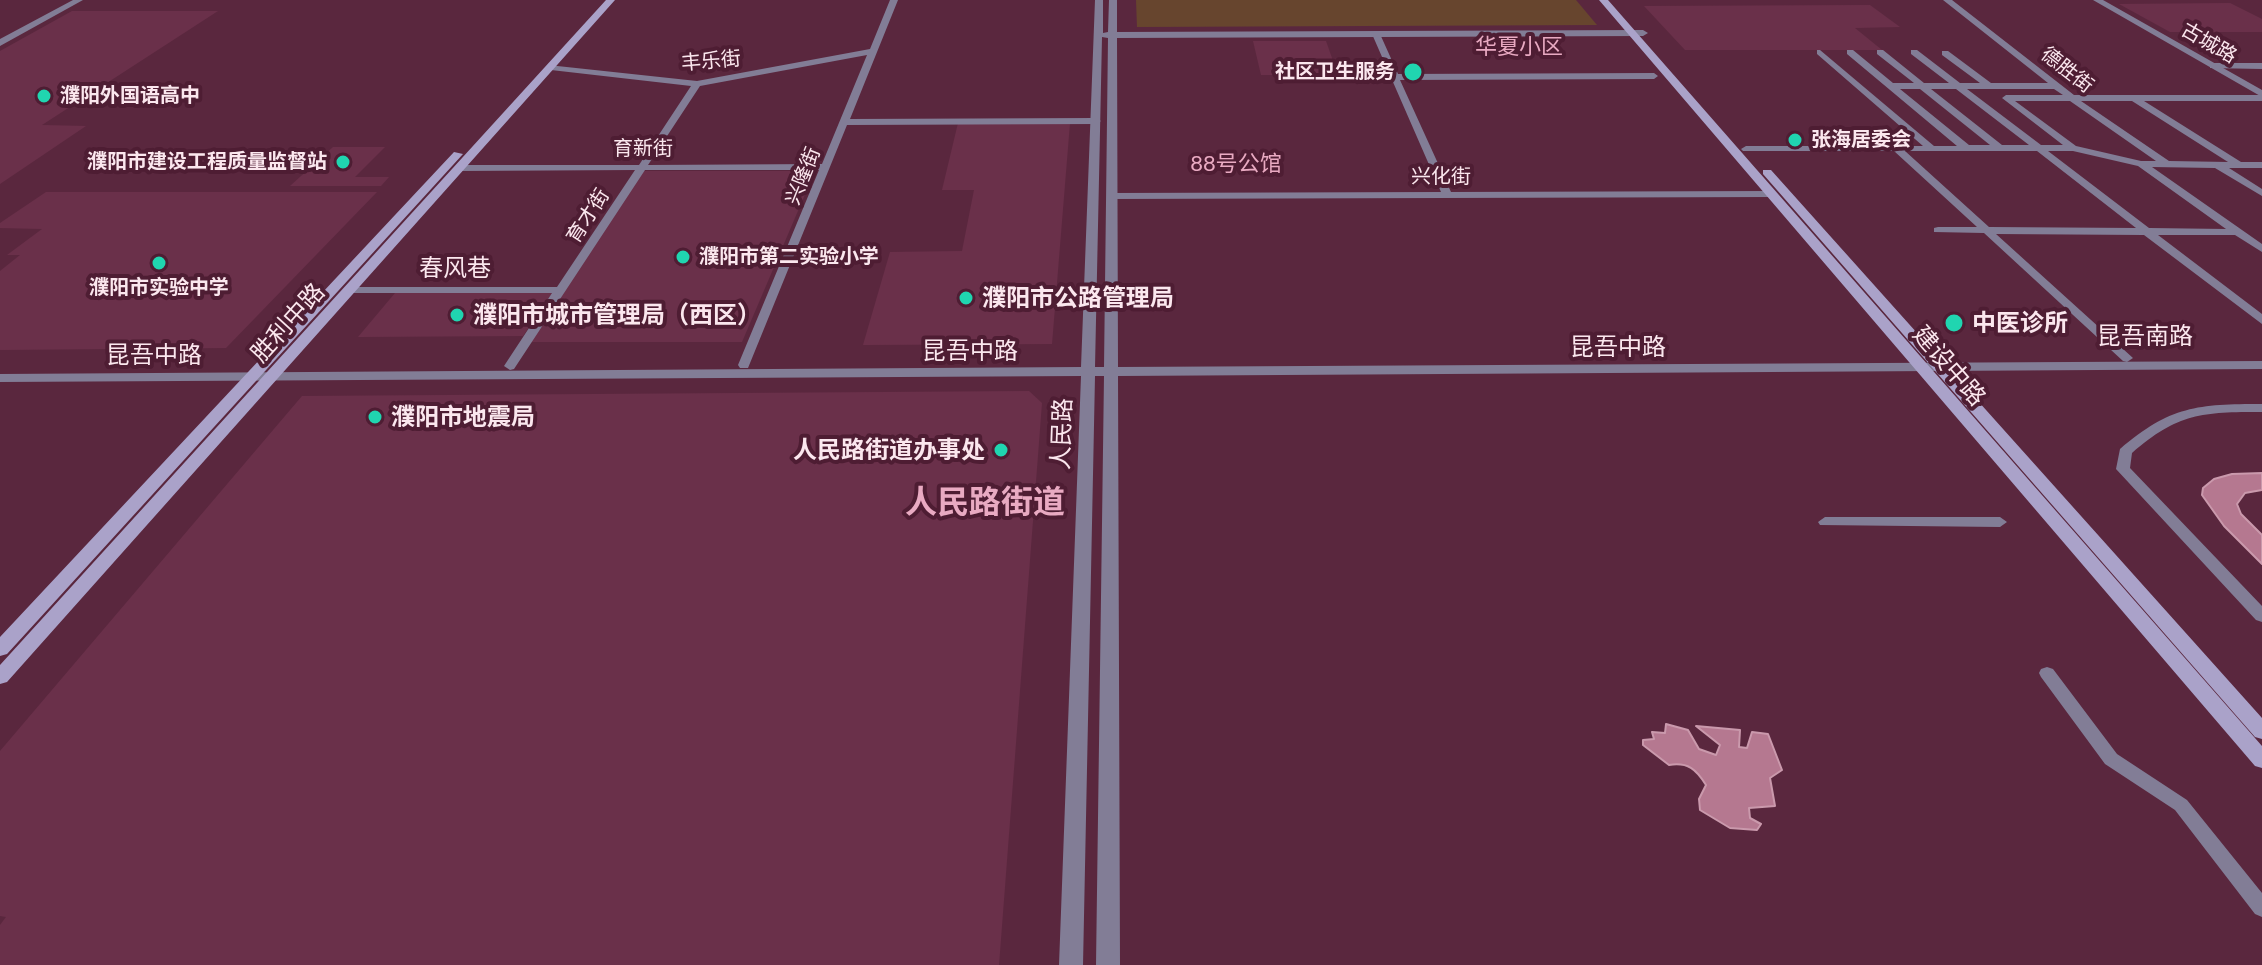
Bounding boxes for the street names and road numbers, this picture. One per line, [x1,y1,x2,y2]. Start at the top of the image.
street label: 古城路 [2177,18,2241,68]
street label: 德胜街 [2036,42,2098,98]
street label: 丰乐街 [680,46,742,76]
street label: 育新街 [613,137,673,161]
street label: 兴隆街 [781,144,825,208]
street label: 兴化街 [1411,165,1471,189]
street label: 育才街 [562,184,614,248]
street label: 春风巷 [419,254,491,282]
street label: 胜利中路 [245,278,331,368]
street label: 建设中路 [1907,320,1991,412]
street label: 昆吾南路 [2097,322,2193,350]
street label: 昆吾中路 [1570,333,1666,361]
street label: 昆吾中路 [922,337,1018,365]
street label: 昆吾中路 [106,341,202,369]
street label: 人民路 [1046,398,1078,470]

